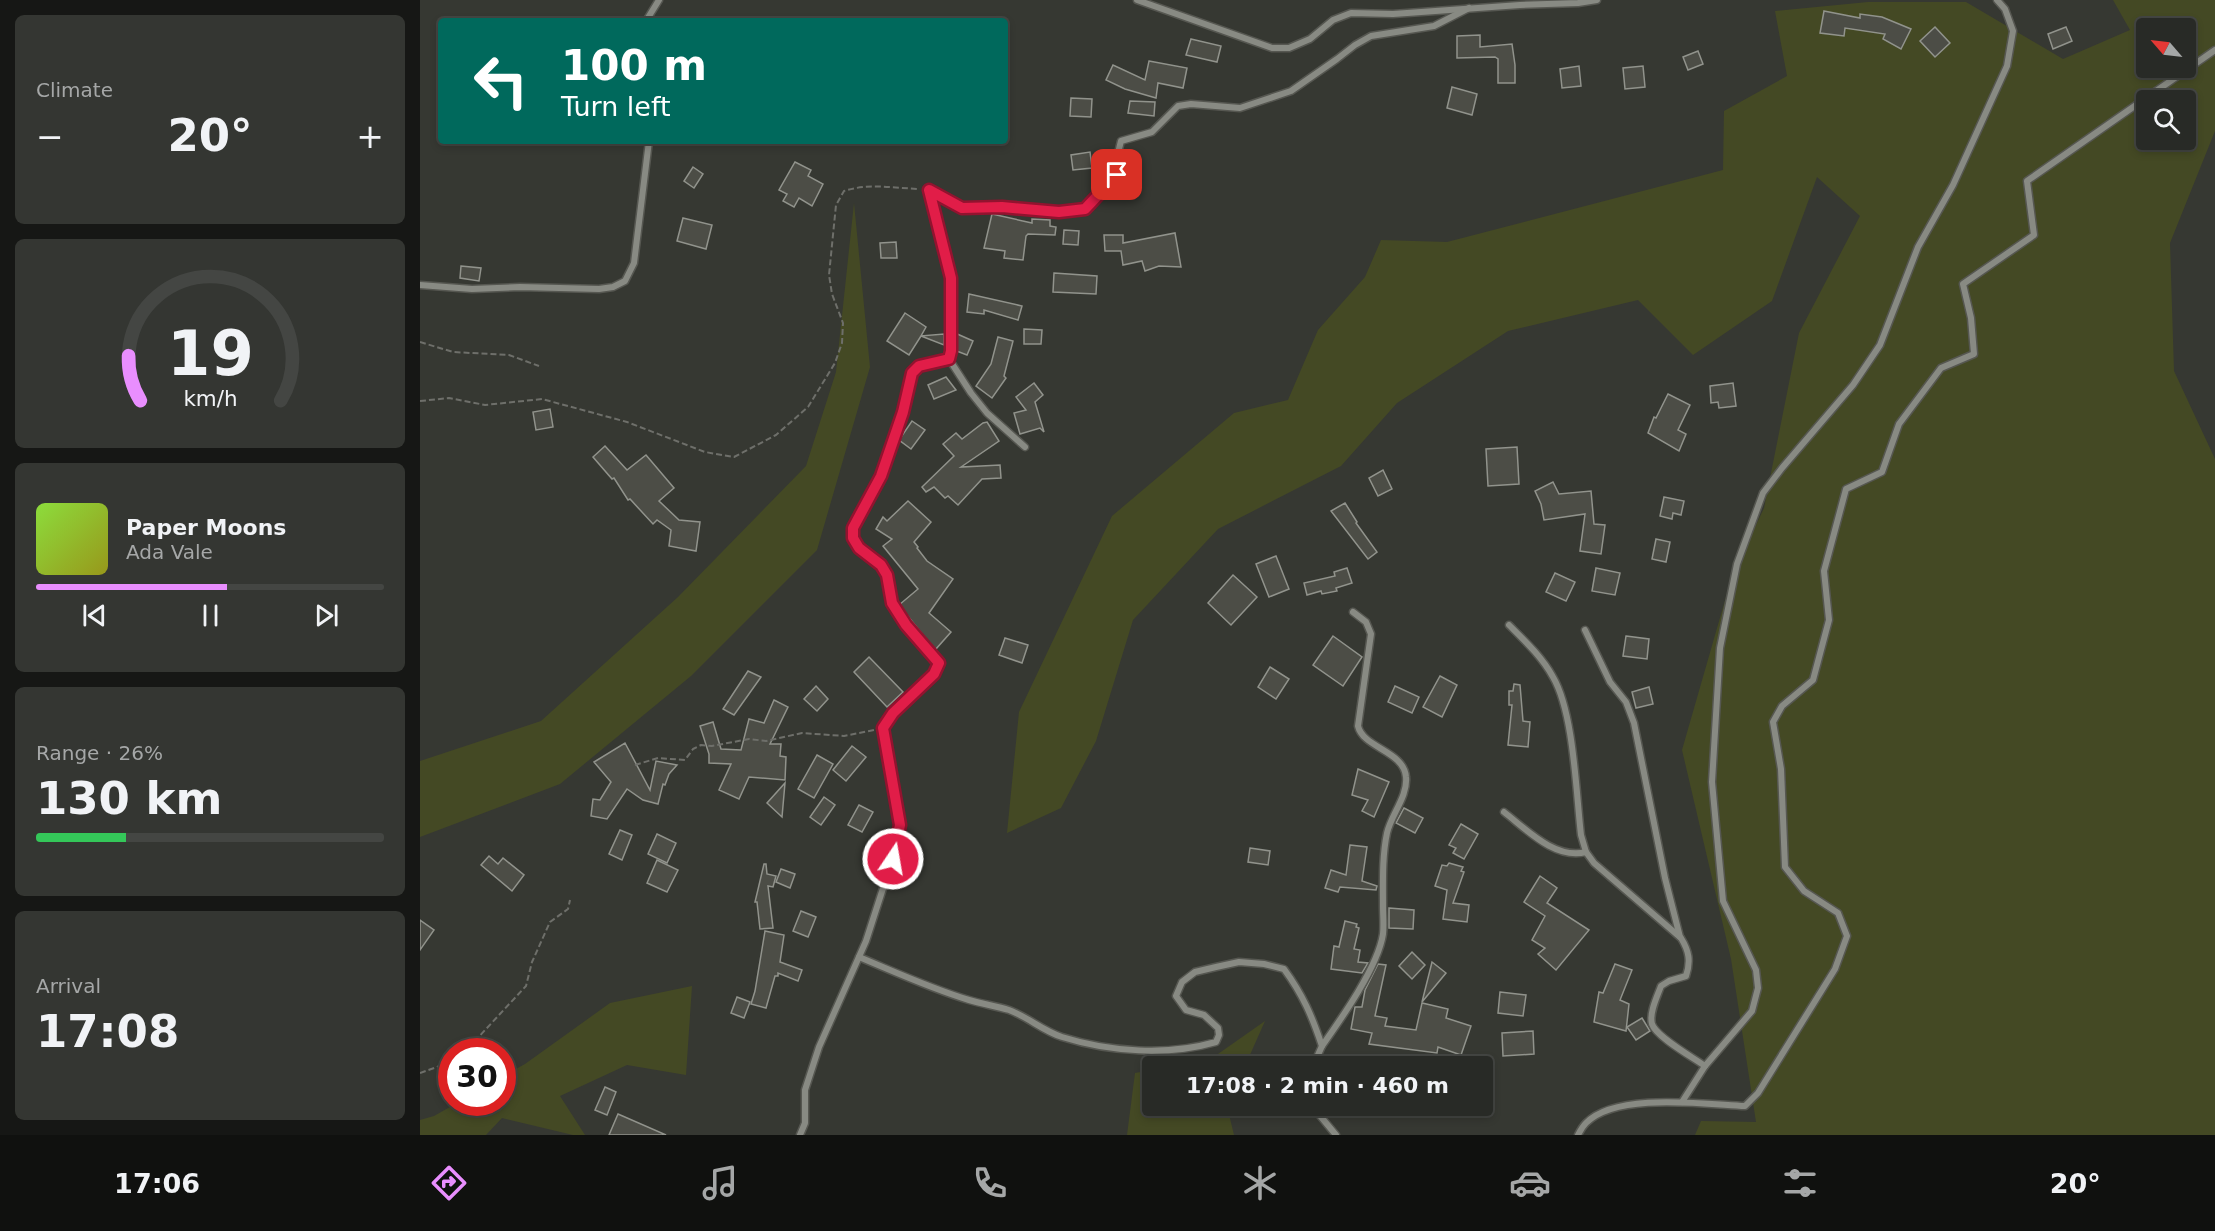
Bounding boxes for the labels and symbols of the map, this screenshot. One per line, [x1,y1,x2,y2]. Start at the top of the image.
north arrow [2136,18,2196,78]
pin [1091,149,1142,200]
position arrow [861,827,925,891]
speed limit sign: 30 [438,1038,516,1116]

